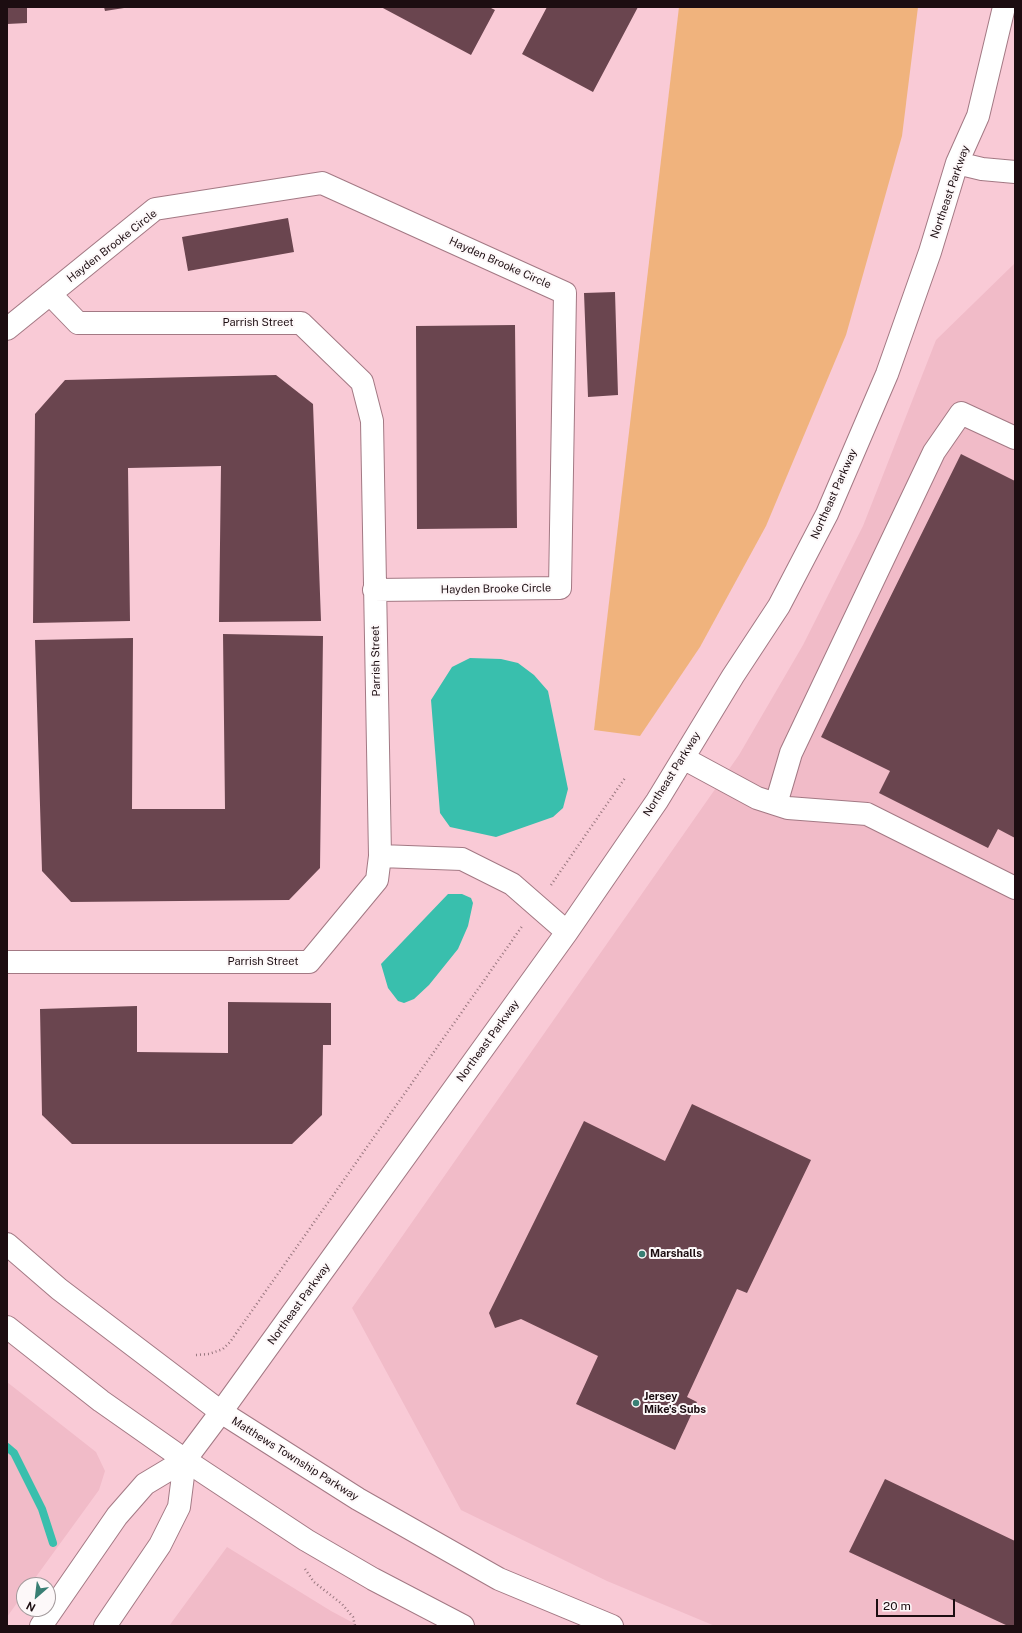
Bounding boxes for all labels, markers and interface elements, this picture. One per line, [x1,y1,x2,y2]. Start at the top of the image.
street label: Northeast Parkway [928,144,972,240]
street label: Hayden Brooke Circle [64,207,160,285]
street label: Hayden Brooke Circle [447,234,553,292]
street label: Parrish Street [222,316,294,330]
street label: Northeast Parkway [808,447,860,541]
street label: Hayden Brooke Circle [441,581,551,597]
street label: Parrish Street [369,625,383,697]
street label: Northeast Parkway [641,729,703,819]
street label: Parrish Street [227,955,299,969]
street label: Northeast Parkway [454,998,522,1084]
place label: Marshalls [650,1247,702,1261]
marker: Marshalls [637,1249,647,1259]
street label: Northeast Parkway [265,1261,333,1347]
place label: Jersey Mike's Subs [644,1390,706,1416]
marker: Jersey Mike's Subs [631,1398,641,1408]
street label: Matthews Township Parkway [229,1414,361,1504]
north arrow [16,1577,56,1617]
scale bar [878,1591,957,1617]
text: N [24,1599,37,1614]
text: 20 m [883,1599,911,1613]

